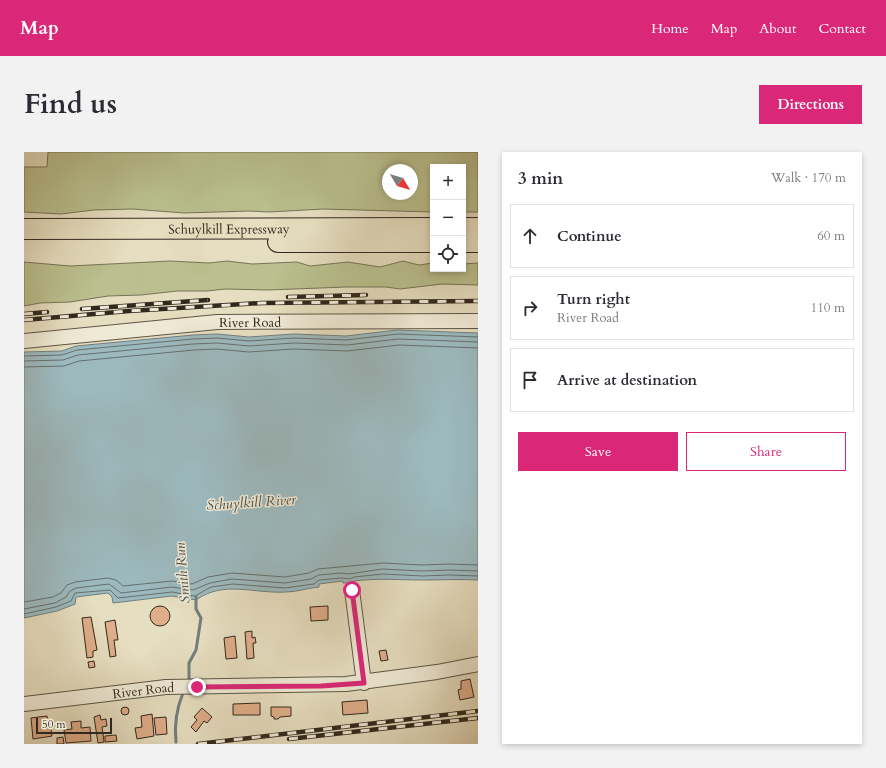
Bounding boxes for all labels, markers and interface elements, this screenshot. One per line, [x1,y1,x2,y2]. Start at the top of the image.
text: Map [20,15,59,41]
text: Home [651,19,689,38]
text: Map [711,19,737,38]
text: About [759,19,796,38]
text: Contact [818,19,866,38]
text: Find us [24,85,117,123]
button: Directions [759,85,862,124]
north arrow [382,164,418,200]
map controls [430,164,466,272]
button: + [430,164,466,200]
text: 3 min [518,167,563,190]
text: Walk · 170 m [771,169,846,187]
button: − [430,200,466,236]
street label: Schuylkill Expressway [168,220,290,239]
icon: ahead [519,225,541,247]
text: Continue [557,226,622,246]
text: 60 m [817,227,845,245]
button: locate [430,236,466,272]
text: Turn right [557,289,630,309]
icon: right [519,297,541,319]
text: 110 m [811,299,845,317]
text: River Road [557,309,619,327]
street label: River Road [219,314,281,332]
icon: arrive [519,369,541,391]
text: Arrive at destination [557,370,697,390]
button: Save [518,432,678,471]
button: Share [686,432,846,471]
water label: Schuylkill River [206,490,297,515]
water label: Smith Run [170,542,195,604]
route start [343,581,361,599]
route end [188,678,206,696]
street label: River Road [111,679,174,703]
scale bar [36,716,112,735]
text: 50 m [42,717,66,732]

